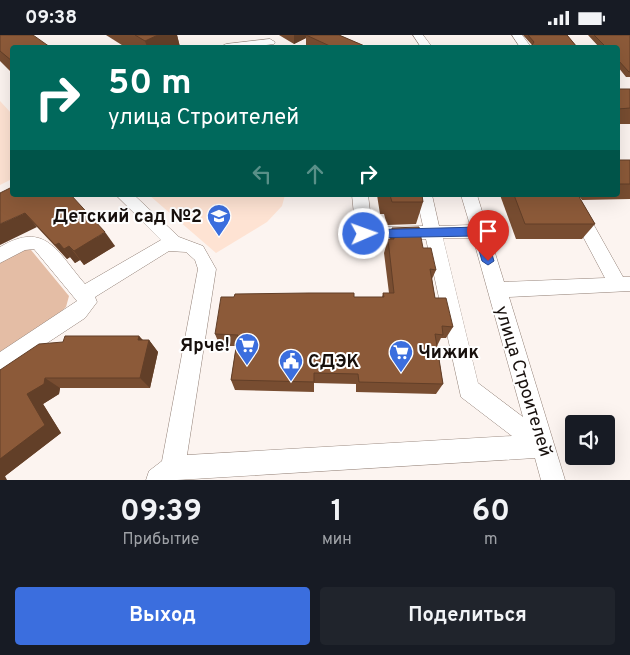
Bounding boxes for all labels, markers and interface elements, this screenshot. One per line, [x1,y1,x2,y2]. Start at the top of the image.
text: 09:38 [25,6,77,30]
text: 50 m [108,62,192,106]
icon: right [25,65,90,130]
text: улица Строителей [108,105,299,132]
icon: left [248,160,276,188]
icon: ahead [301,160,329,188]
icon: right [354,160,382,188]
school or university icon: Детский сад №2 [206,203,232,237]
place label: Детский сад №2 [53,206,202,229]
position arrow [337,207,389,259]
pin [467,210,509,261]
icon: arrive [474,217,502,245]
street label: улица Строителей [489,303,556,460]
supermarket icon: Ярче! [234,332,260,366]
place label: Ярче! [180,335,230,358]
supermarket icon: Чижик [388,339,414,373]
place label: Чижик [418,342,479,365]
public building icon: СДЭК [278,348,304,382]
place label: СДЭК [308,351,360,374]
map controls [565,415,615,465]
button: sound [565,415,615,465]
text: 09:39 [120,494,202,531]
text: 1 [331,494,343,531]
text: 60 [472,494,510,531]
text: Прибытие [123,530,199,550]
text: мин [322,530,352,550]
text: m [484,530,498,550]
button: Выход [15,587,310,645]
button: Поделиться [320,587,615,645]

